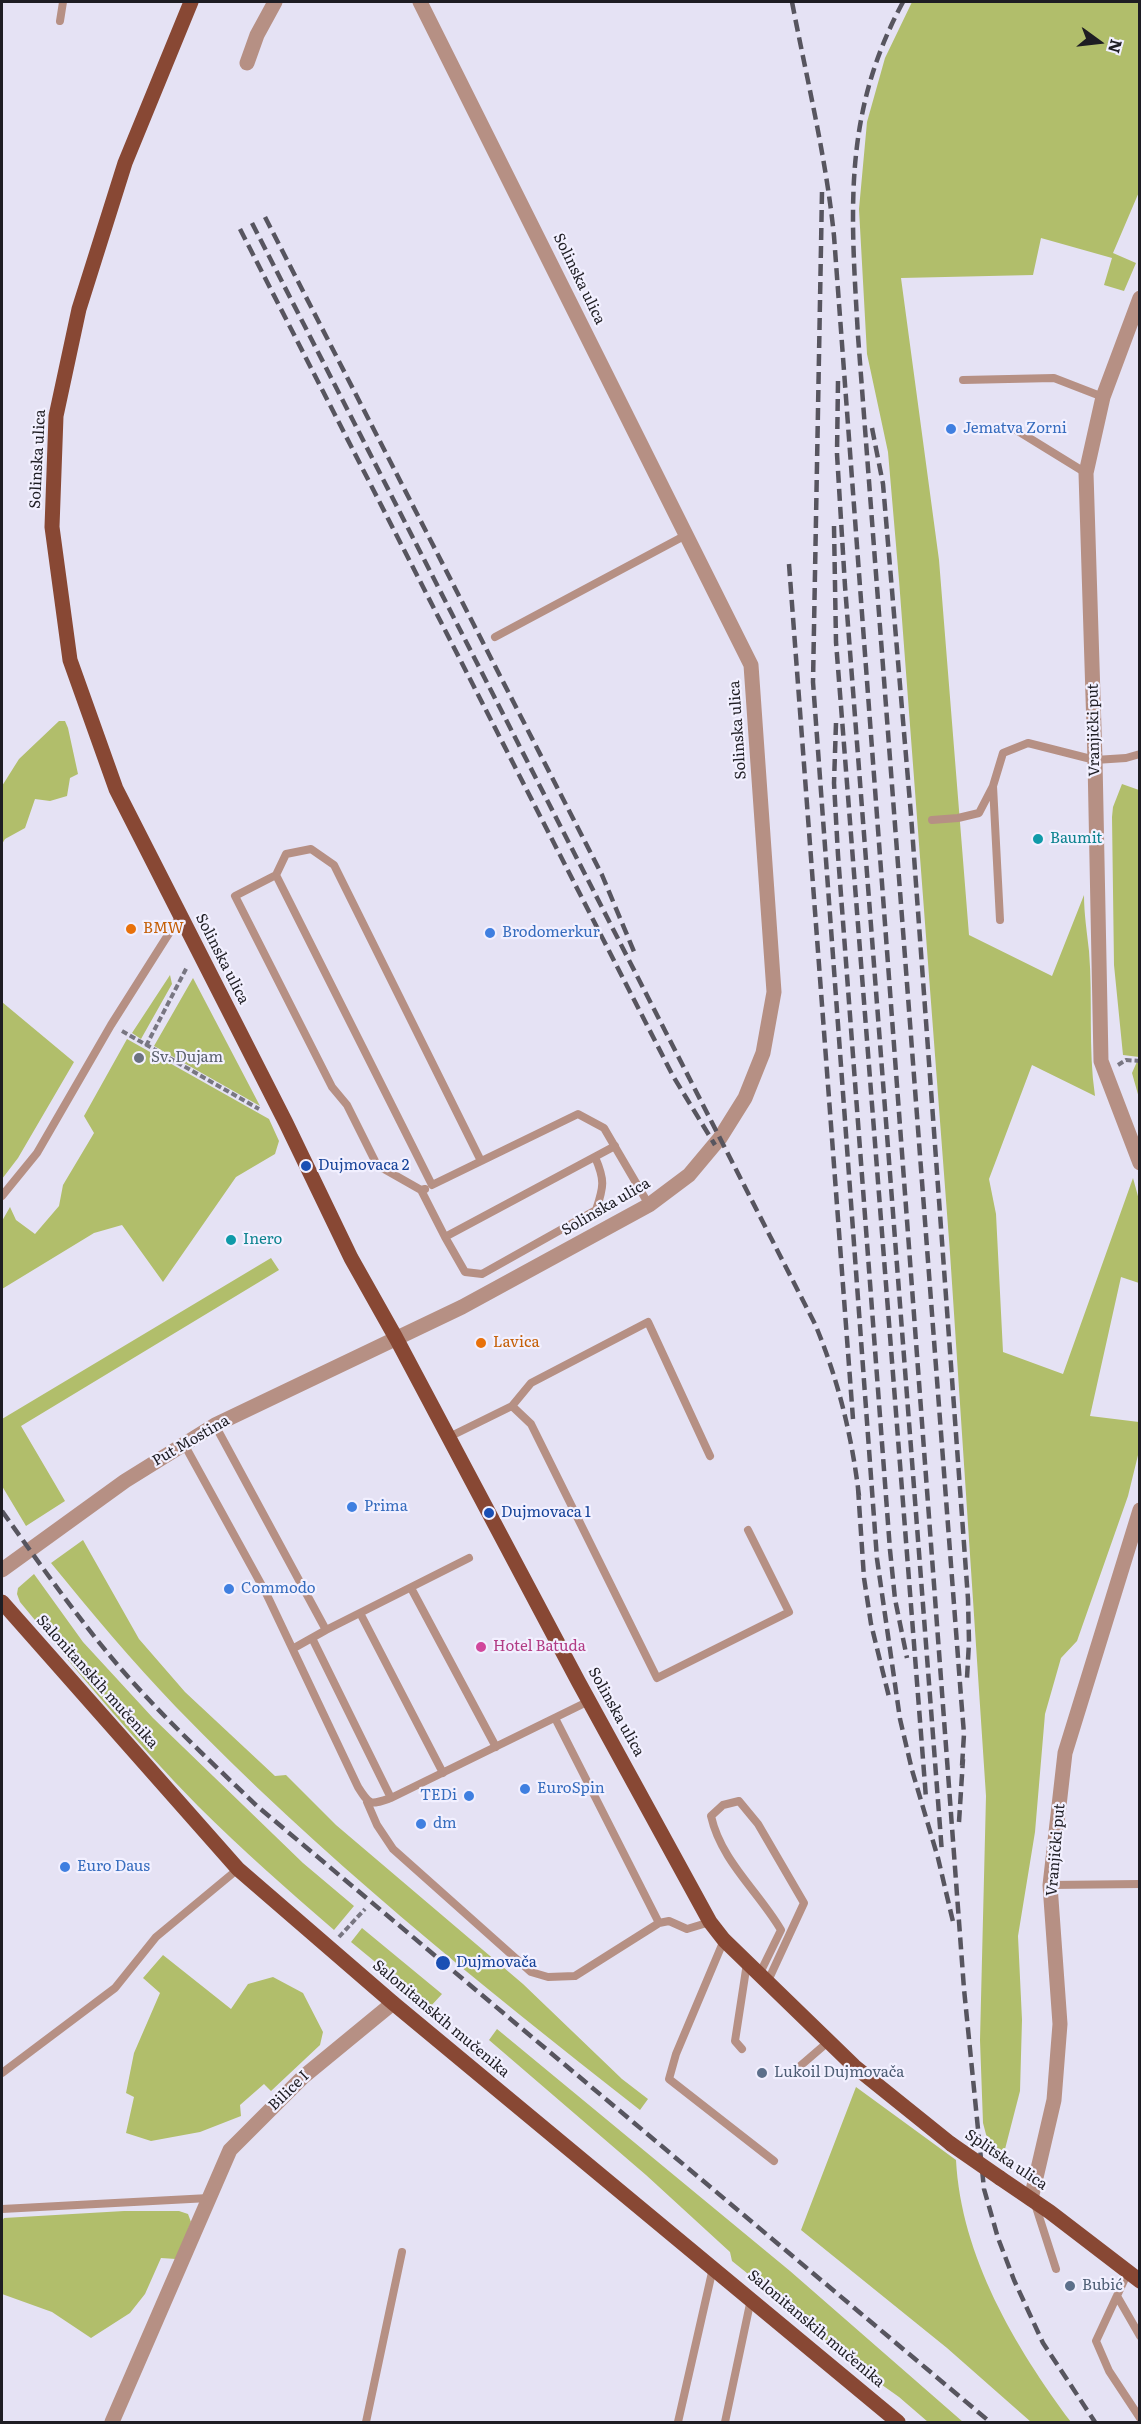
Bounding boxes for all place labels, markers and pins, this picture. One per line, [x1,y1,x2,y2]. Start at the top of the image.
place label: Jematva Zorni [963,420,1067,438]
marker: Jematva Zorni [944,422,958,436]
place label: Baumit [1050,830,1102,848]
marker: Baumit [1031,832,1045,846]
place label: BMW [143,920,184,938]
marker: BMW [124,922,138,936]
place label: Brodomerkur [502,924,600,942]
marker: Brodomerkur [483,926,497,940]
place label: Sv. Dujam [151,1049,223,1067]
marker: Sv. Dujam [132,1051,146,1065]
place label: Dujmovaca 2 [318,1157,409,1175]
marker: Dujmovaca 2 [299,1159,313,1173]
place label: Inero [243,1231,282,1249]
marker: Inero [224,1233,238,1247]
place label: Lavica [493,1334,539,1352]
marker: Lavica [474,1336,488,1350]
place label: Prima [364,1498,408,1516]
marker: Prima [345,1500,359,1514]
place label: Dujmovaca 1 [501,1504,591,1522]
marker: Dujmovaca 1 [482,1506,496,1520]
place label: Commodo [241,1580,316,1598]
marker: Commodo [222,1582,236,1596]
place label: Hotel Batuda [493,1638,586,1656]
marker: Hotel Batuda [474,1640,488,1654]
place label: EuroSpin [537,1780,605,1798]
marker: EuroSpin [518,1782,532,1796]
place label: TEDi [420,1787,457,1805]
marker: TEDi [462,1789,476,1803]
place label: dm [433,1815,457,1833]
marker: dm [414,1817,428,1831]
place label: Euro Daus [77,1858,150,1876]
marker: Euro Daus [58,1860,72,1874]
marker: Dujmovača [434,1954,452,1972]
place label: Dujmovača [456,1954,537,1972]
place label: Lukoil Dujmovača [774,2064,904,2082]
marker: Lukoil Dujmovača [755,2066,769,2080]
place label: Bubić [1082,2277,1123,2295]
marker: Bubić [1063,2279,1077,2293]

